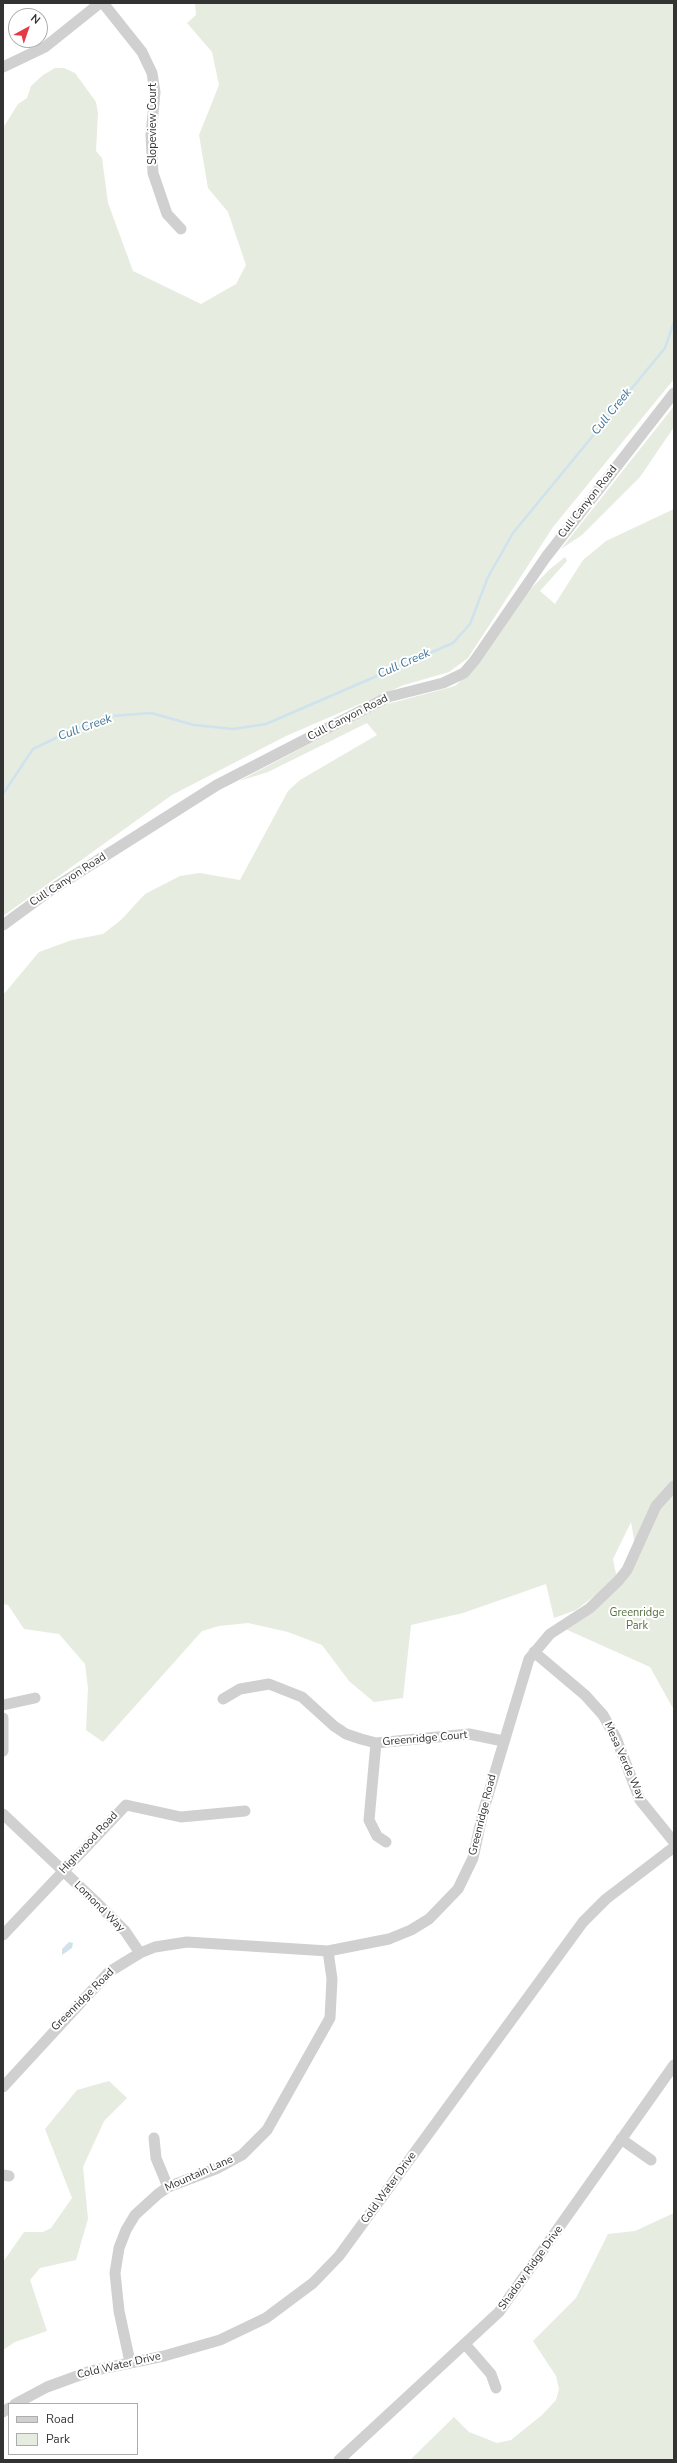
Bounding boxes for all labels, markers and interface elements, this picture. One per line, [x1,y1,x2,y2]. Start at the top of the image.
north arrow [8,8,48,48]
text: N [27,11,43,28]
street label: Slopeview Court [146,83,160,165]
water label: Cull Creek [589,386,635,438]
street label: Cull Canyon Road [556,463,620,541]
water label: Cull Creek [376,646,432,682]
street label: Cull Canyon Road [306,692,390,744]
water label: Cull Creek [56,712,114,744]
street label: Cull Canyon Road [27,850,109,910]
park label: Greenridge Park [609,1606,665,1632]
street label: Mesa Verde Way [601,1720,647,1802]
street label: Greenridge Court [382,1729,468,1749]
street label: Greenridge Road [467,1773,499,1857]
street label: Highwood Road [57,1809,121,1877]
street label: Lomond Way [71,1879,127,1935]
street label: Greenridge Road [49,1966,117,2034]
street label: Cold Water Drive [359,2150,419,2226]
street label: Mountain Lane [163,2153,235,2195]
street label: Shadow Ridge Drive [496,2223,566,2313]
street label: Cold Water Drive [76,2350,162,2382]
legend [8,2403,138,2455]
text: Road [46,2411,74,2427]
text: Park [46,2431,70,2447]

